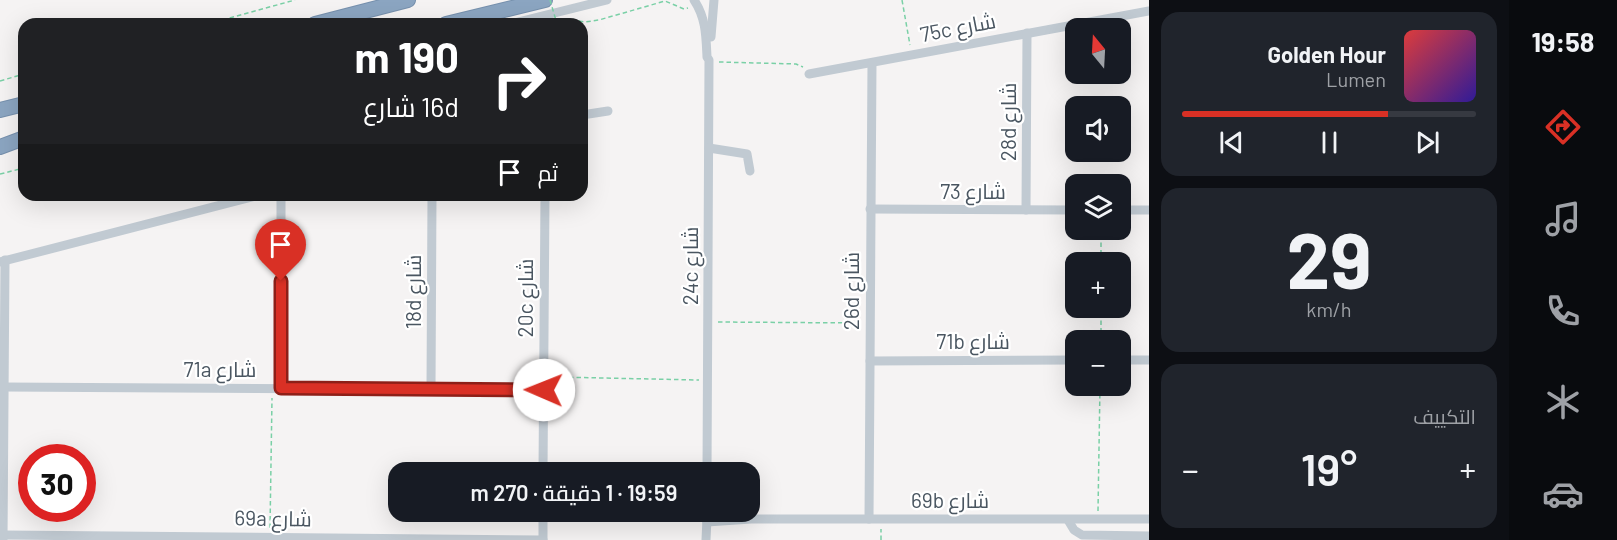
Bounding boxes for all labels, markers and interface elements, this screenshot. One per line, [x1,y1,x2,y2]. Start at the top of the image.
street label: 75c شارع [918,7,998,49]
north arrow [1065,18,1131,84]
map controls [1065,18,1131,396]
text: 19:58 [1532,25,1594,57]
text: 190 m [354,31,459,81]
text: Golden Hour [1268,41,1386,67]
icon: right [480,42,558,120]
text: Lumen [1326,67,1386,91]
street label: 28d شارع [995,83,1023,161]
text: 16d شارع [363,90,459,122]
button: sound [1065,96,1131,162]
icon: directions [1542,106,1584,148]
icon: previous [1215,126,1248,159]
icon: pause [1313,126,1346,159]
icon: next [1411,126,1444,159]
icon: arrive [493,156,526,189]
text: ثم [538,159,558,185]
button: layers [1065,174,1131,240]
street label: شارع 73 [940,178,1006,206]
icon: music [1542,198,1584,240]
text: 29 [1286,211,1372,305]
pin [255,219,306,281]
street label: 24c شارع [677,227,705,305]
icon: arrive [264,228,297,261]
street label: 26d شارع [838,252,866,330]
button: + [1065,252,1131,318]
street label: 18d شارع [400,255,428,329]
street label: 20c شارع [512,259,540,337]
icon: phone [1542,290,1584,332]
text: km/h [1306,297,1352,321]
street label: 71b شارع [936,328,1010,356]
button: − [1065,330,1131,396]
street label: 71a شارع [184,356,256,384]
position arrow [512,358,576,422]
icon: climate [1542,381,1584,423]
text: التكييف [1413,404,1476,428]
text: 19° [1301,441,1357,495]
speed limit sign: 30 [18,444,96,522]
text: − [1182,449,1199,489]
text: + [1460,449,1476,489]
icon: car [1542,473,1584,515]
text: 19:59 · 1 دقيقة · 270 m [471,479,677,505]
street label: 69b شارع [911,487,989,515]
street label: 69a شارع [234,504,312,534]

